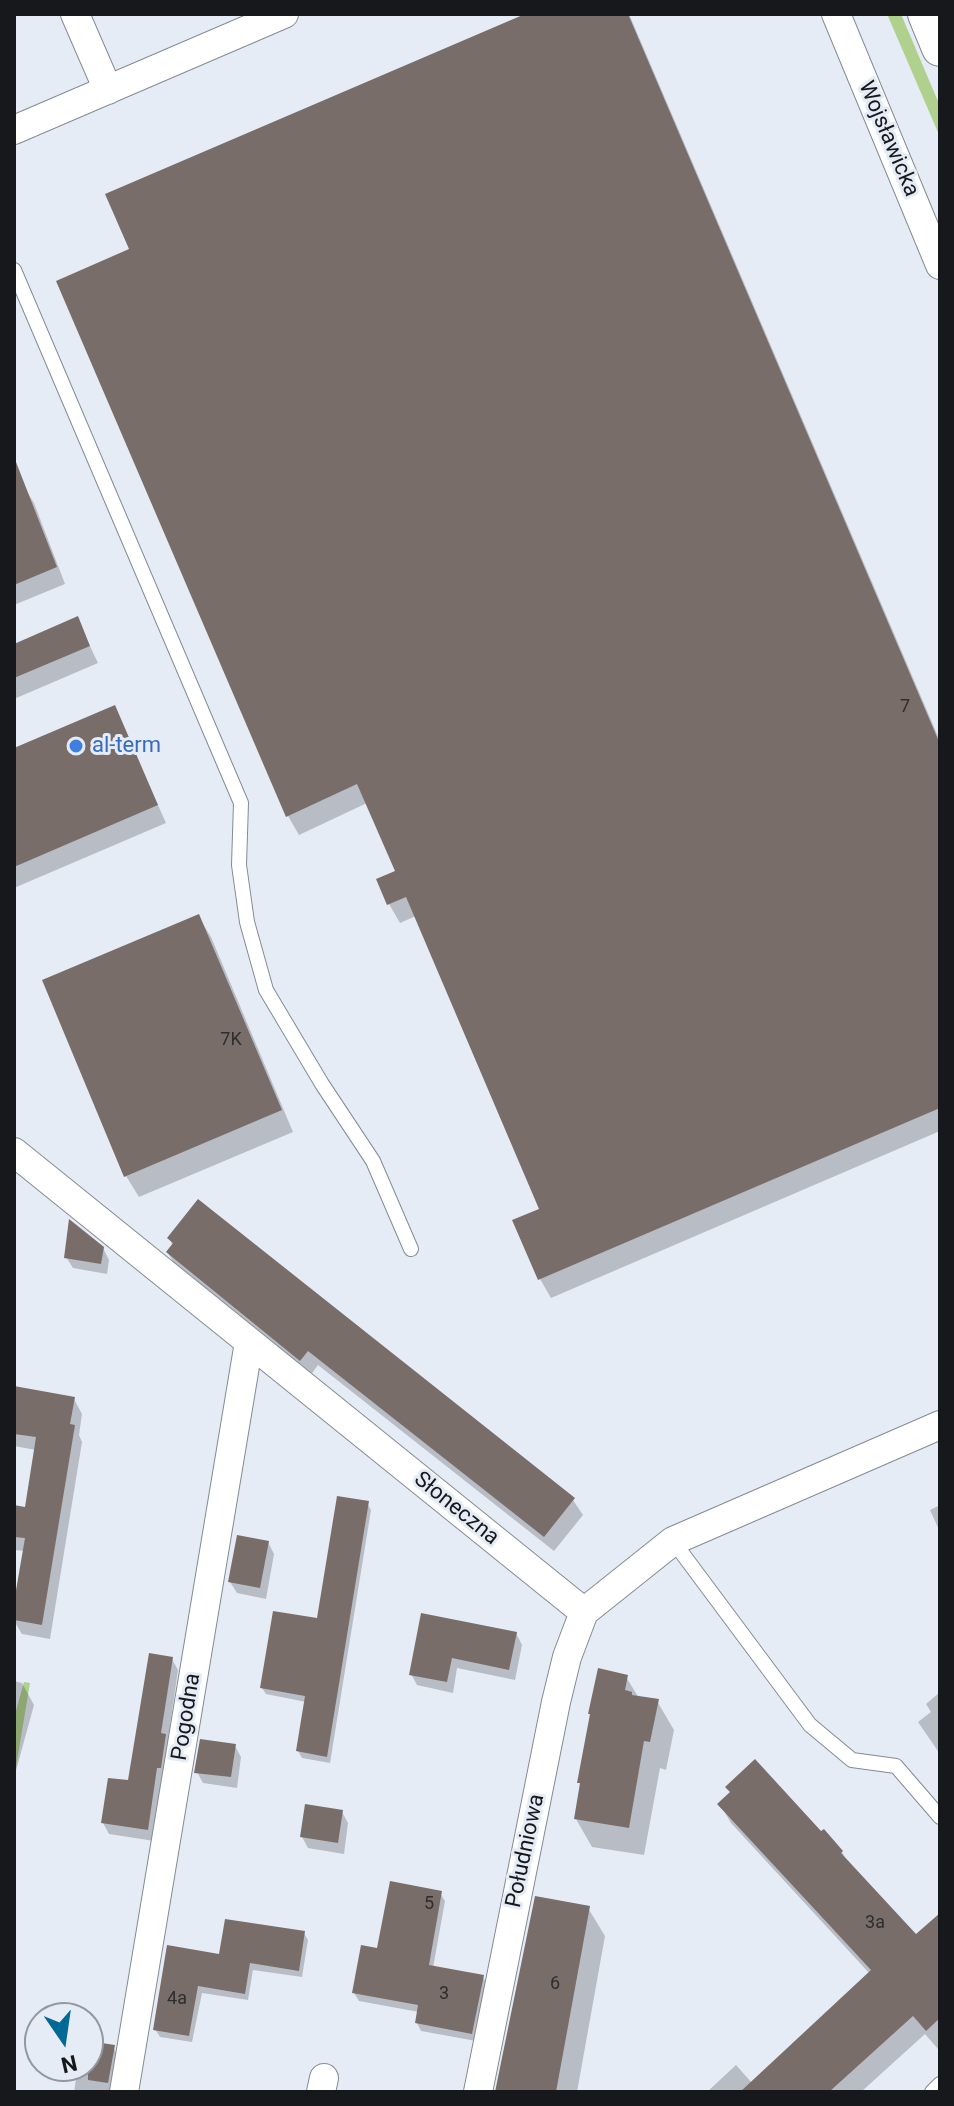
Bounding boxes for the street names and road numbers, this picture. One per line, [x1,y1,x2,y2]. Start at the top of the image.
street label: Wojsławicka [852,77,924,201]
street label: Słoneczna [408,1467,504,1551]
street label: Pogodna [167,1672,207,1762]
street label: Południowa [501,1792,551,1910]

